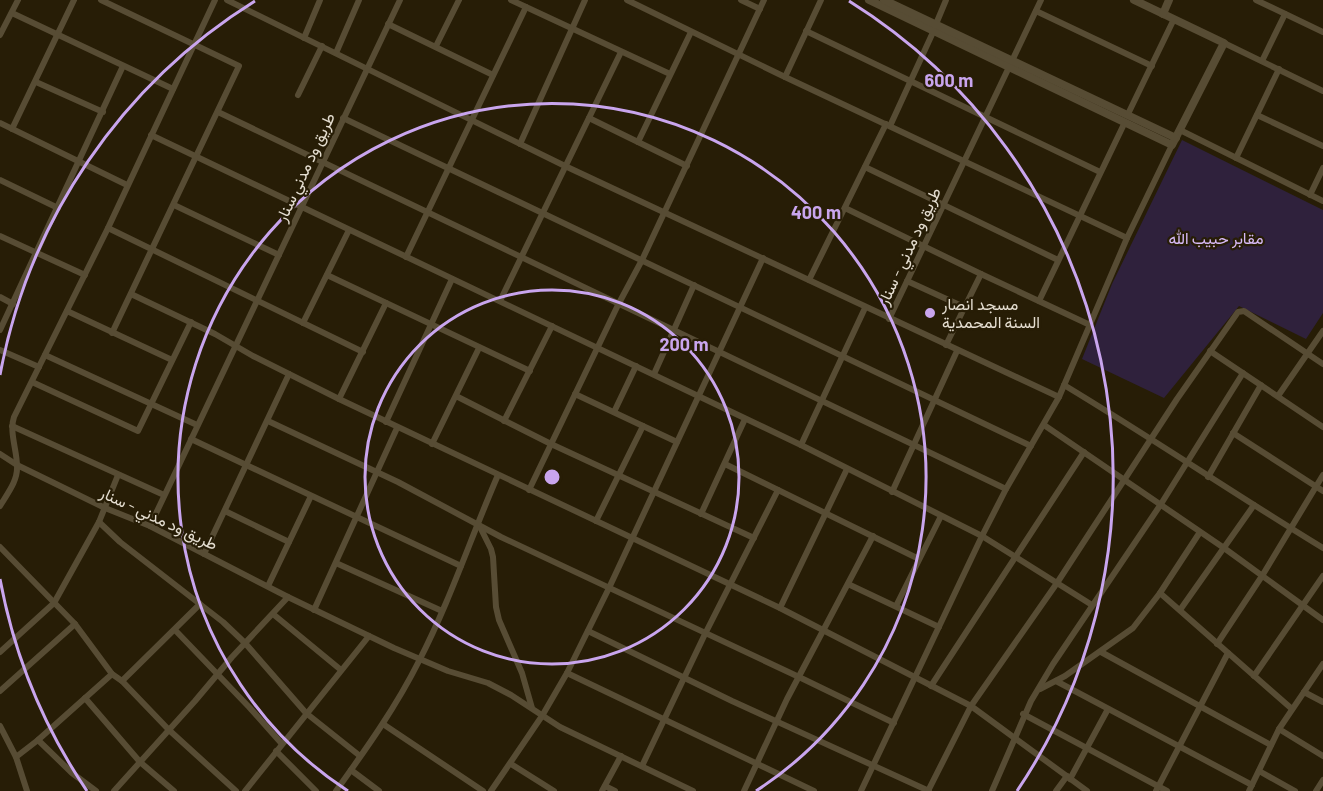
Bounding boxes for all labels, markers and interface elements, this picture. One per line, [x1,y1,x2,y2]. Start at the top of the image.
text: 600 m [925,69,973,91]
street label: طريق ود مدني سنار [271,109,343,227]
street label: طريق ود مدني - سنار [873,184,949,311]
text: 400 m [791,201,841,223]
park label: مقابر حبيب الله [1168,228,1264,249]
place label: مسجد انصار السنة المحمدية [941,294,1040,332]
marker: مسجد انصار السنة المحمدية [923,306,937,320]
text: 200 m [659,333,709,355]
centre of rings [542,467,562,487]
street label: طريق ود مدني - سنار [94,482,221,558]

